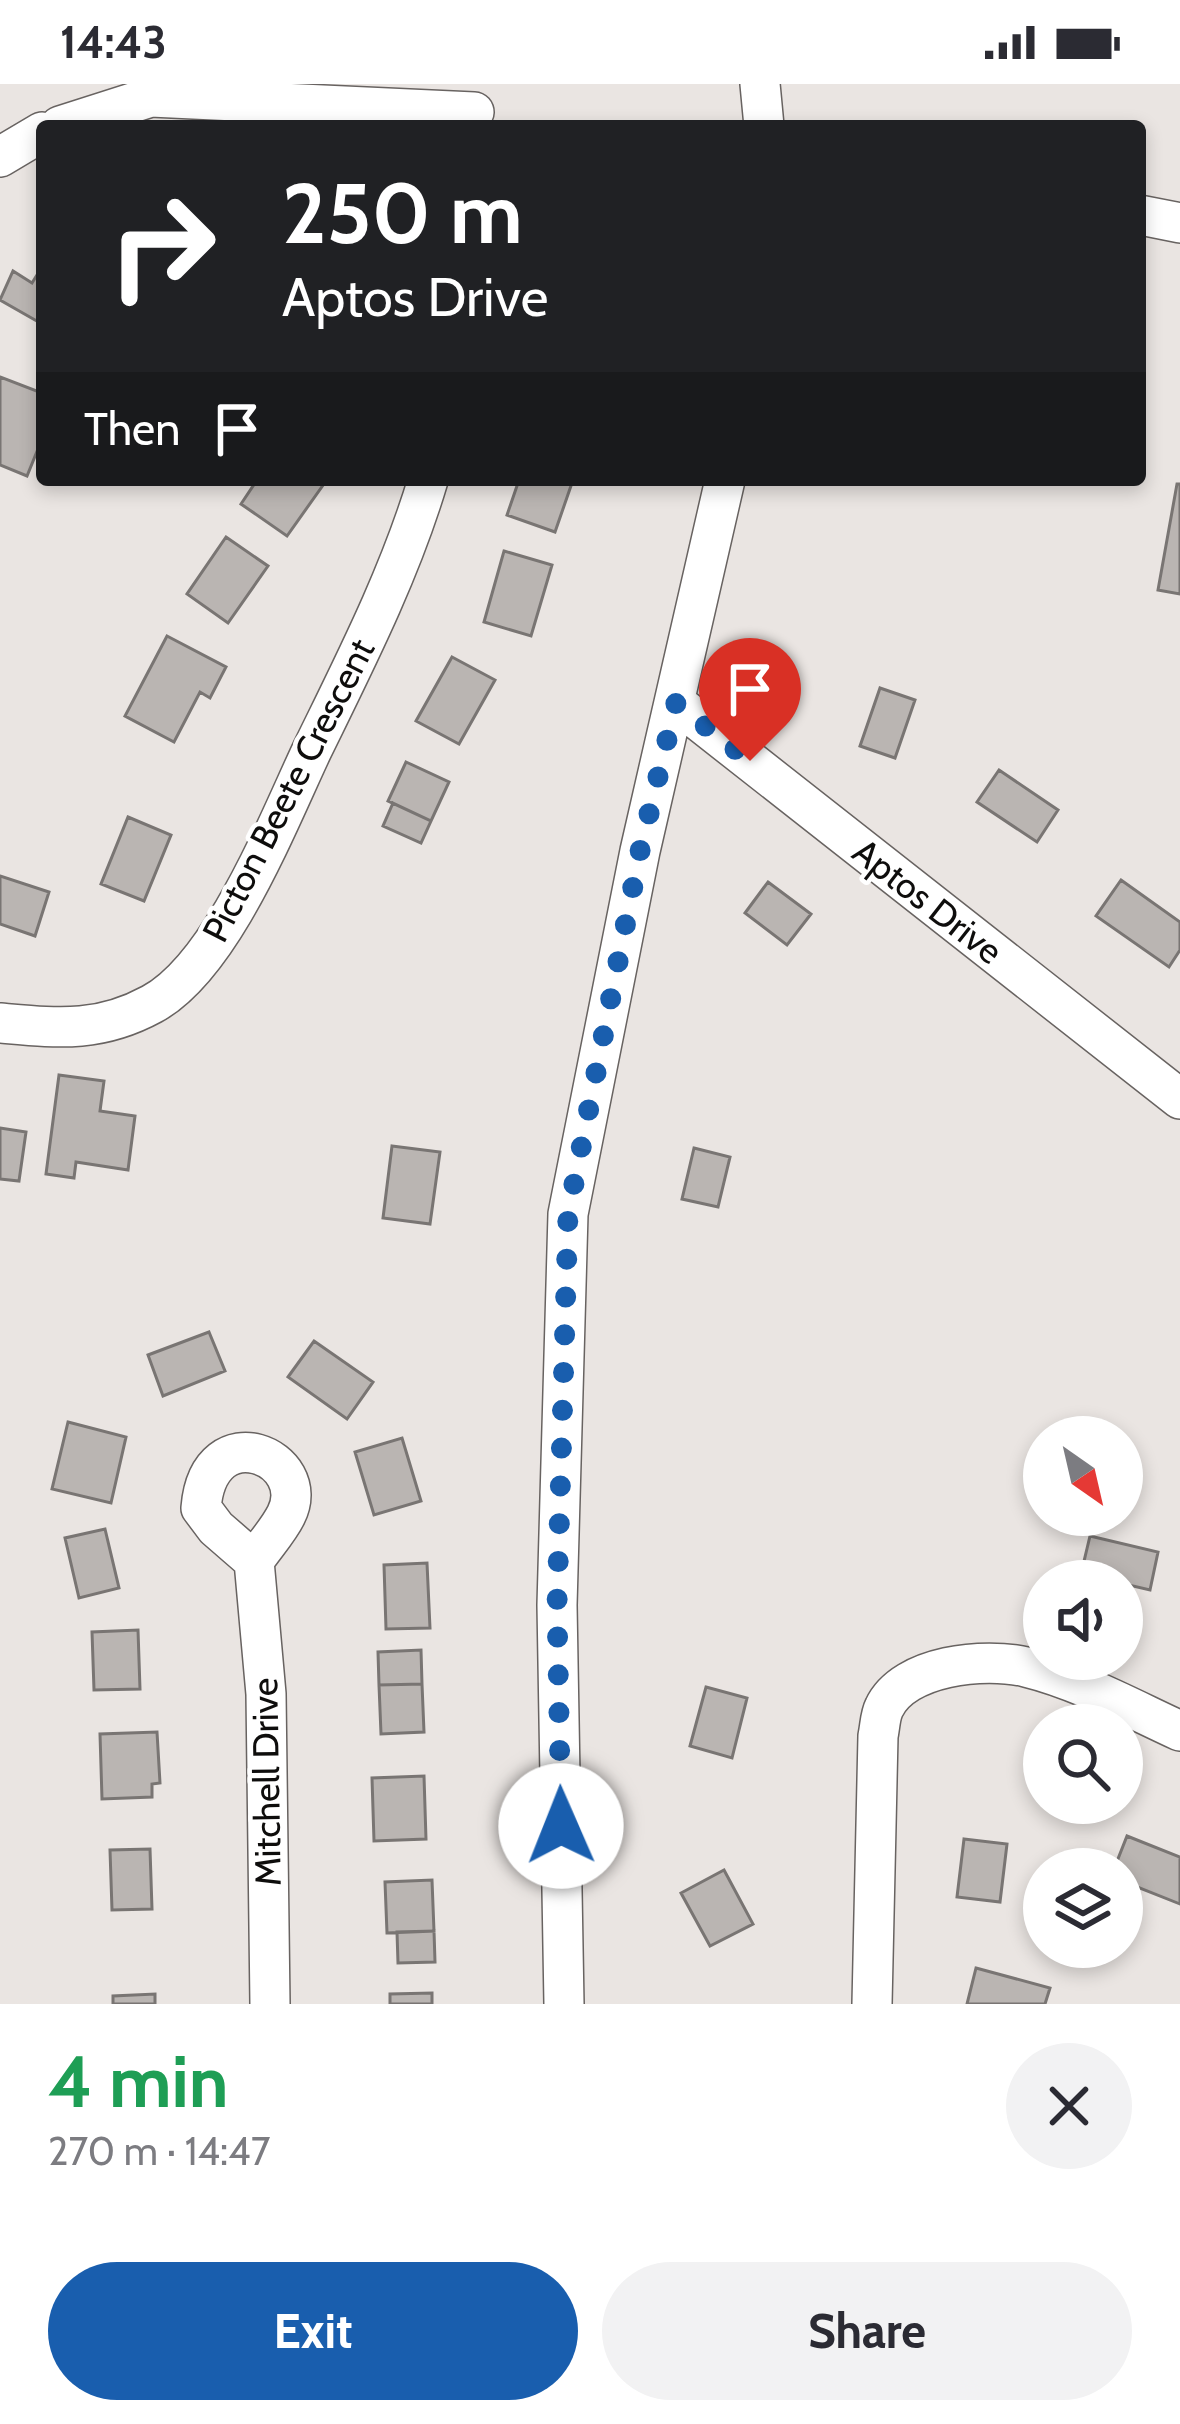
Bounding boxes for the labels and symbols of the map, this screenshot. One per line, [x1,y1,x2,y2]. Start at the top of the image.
street label: Picton Beete Crescent [193,631,383,949]
pin [699,638,801,761]
street label: Aptos Drive [845,829,1011,973]
north arrow [1023,1416,1143,1536]
street label: Mitchell Drive [242,1677,290,1887]
position arrow [498,1763,624,1889]

